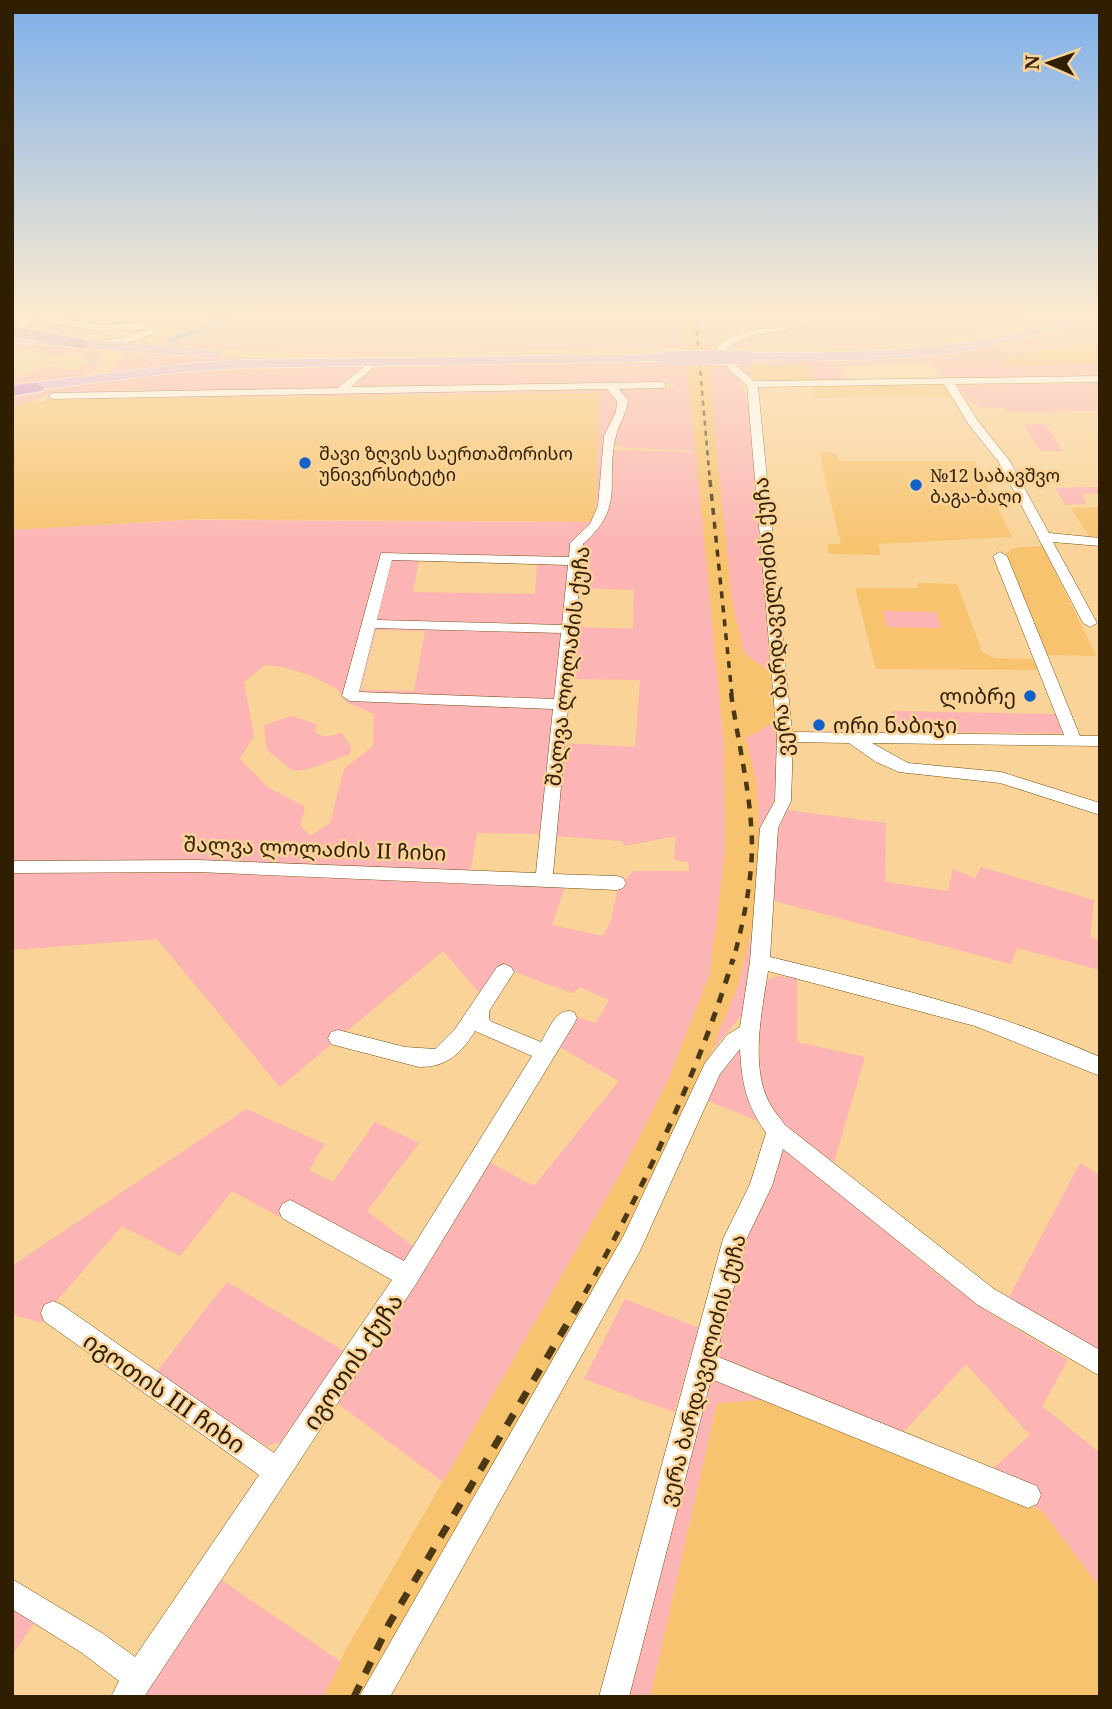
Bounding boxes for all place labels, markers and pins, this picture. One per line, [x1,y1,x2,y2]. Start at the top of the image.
place label: შავი ზღვის საერთაშორისო უნივერსიტეტი [319,441,573,486]
marker: შავი ზღვის საერთაშორისო უნივერსიტეტი [297,455,313,471]
place label: №12 საბავშვო ბაგა-ბაღი [930,463,1060,508]
marker: №12 საბავშვო ბაგა-ბაღი [908,477,924,493]
place label: ლიბრე [939,682,1016,710]
marker: ლიბრე [1022,688,1038,704]
place label: ორი ნაბიჯი [833,711,957,739]
marker: ორი ნაბიჯი [811,717,827,733]

